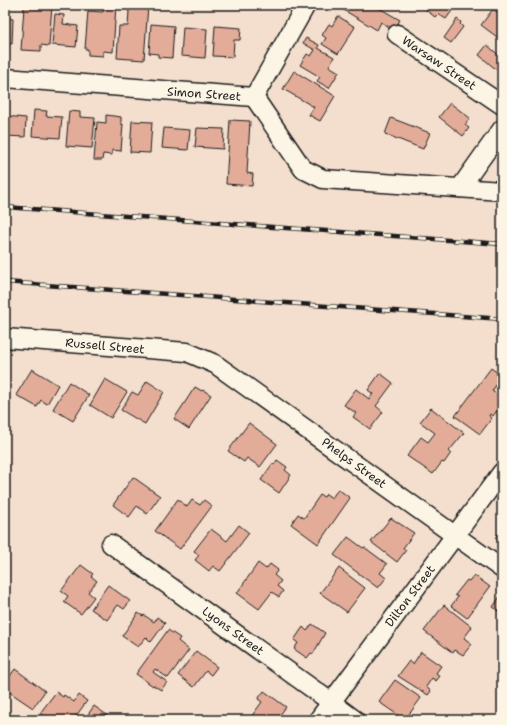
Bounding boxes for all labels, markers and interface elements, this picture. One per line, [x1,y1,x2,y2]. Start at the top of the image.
street label: Warsaw Street [399,32,479,94]
street label: Simon Street [166,83,242,105]
street label: Russell Street [65,335,145,357]
street label: Phelps Street [318,434,390,492]
street label: Dilton Street [381,562,439,630]
street label: Lyons Street [199,603,267,659]

